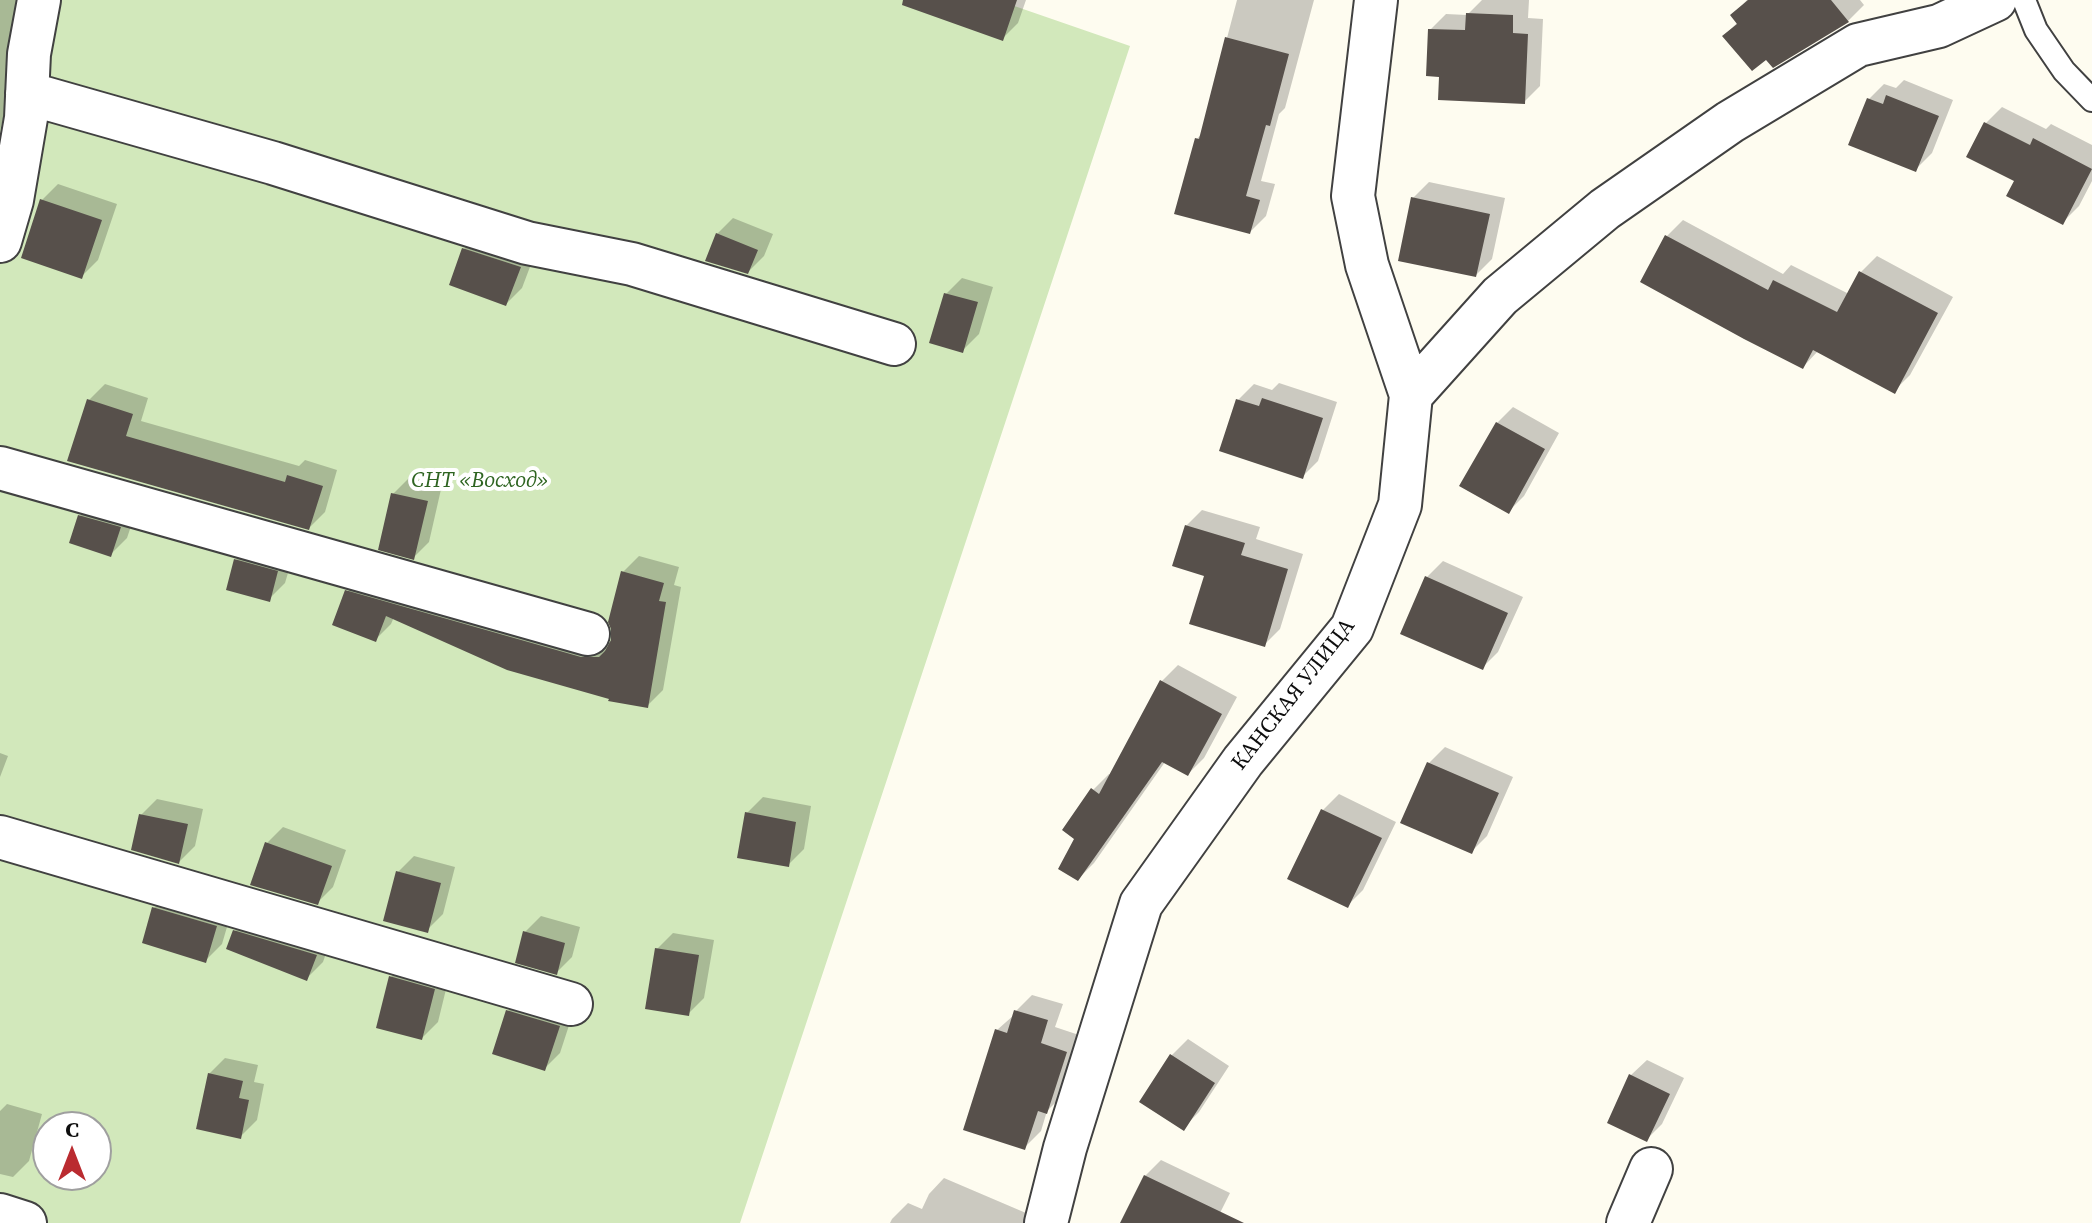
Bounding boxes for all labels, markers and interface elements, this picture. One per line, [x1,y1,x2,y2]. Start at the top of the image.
park label: СНТ «Восход» [411,468,549,494]
street label: КАНСКАЯ УЛИЦА [1227,614,1361,776]
north arrow [32,1111,112,1191]
text: С [65,1114,79,1144]

